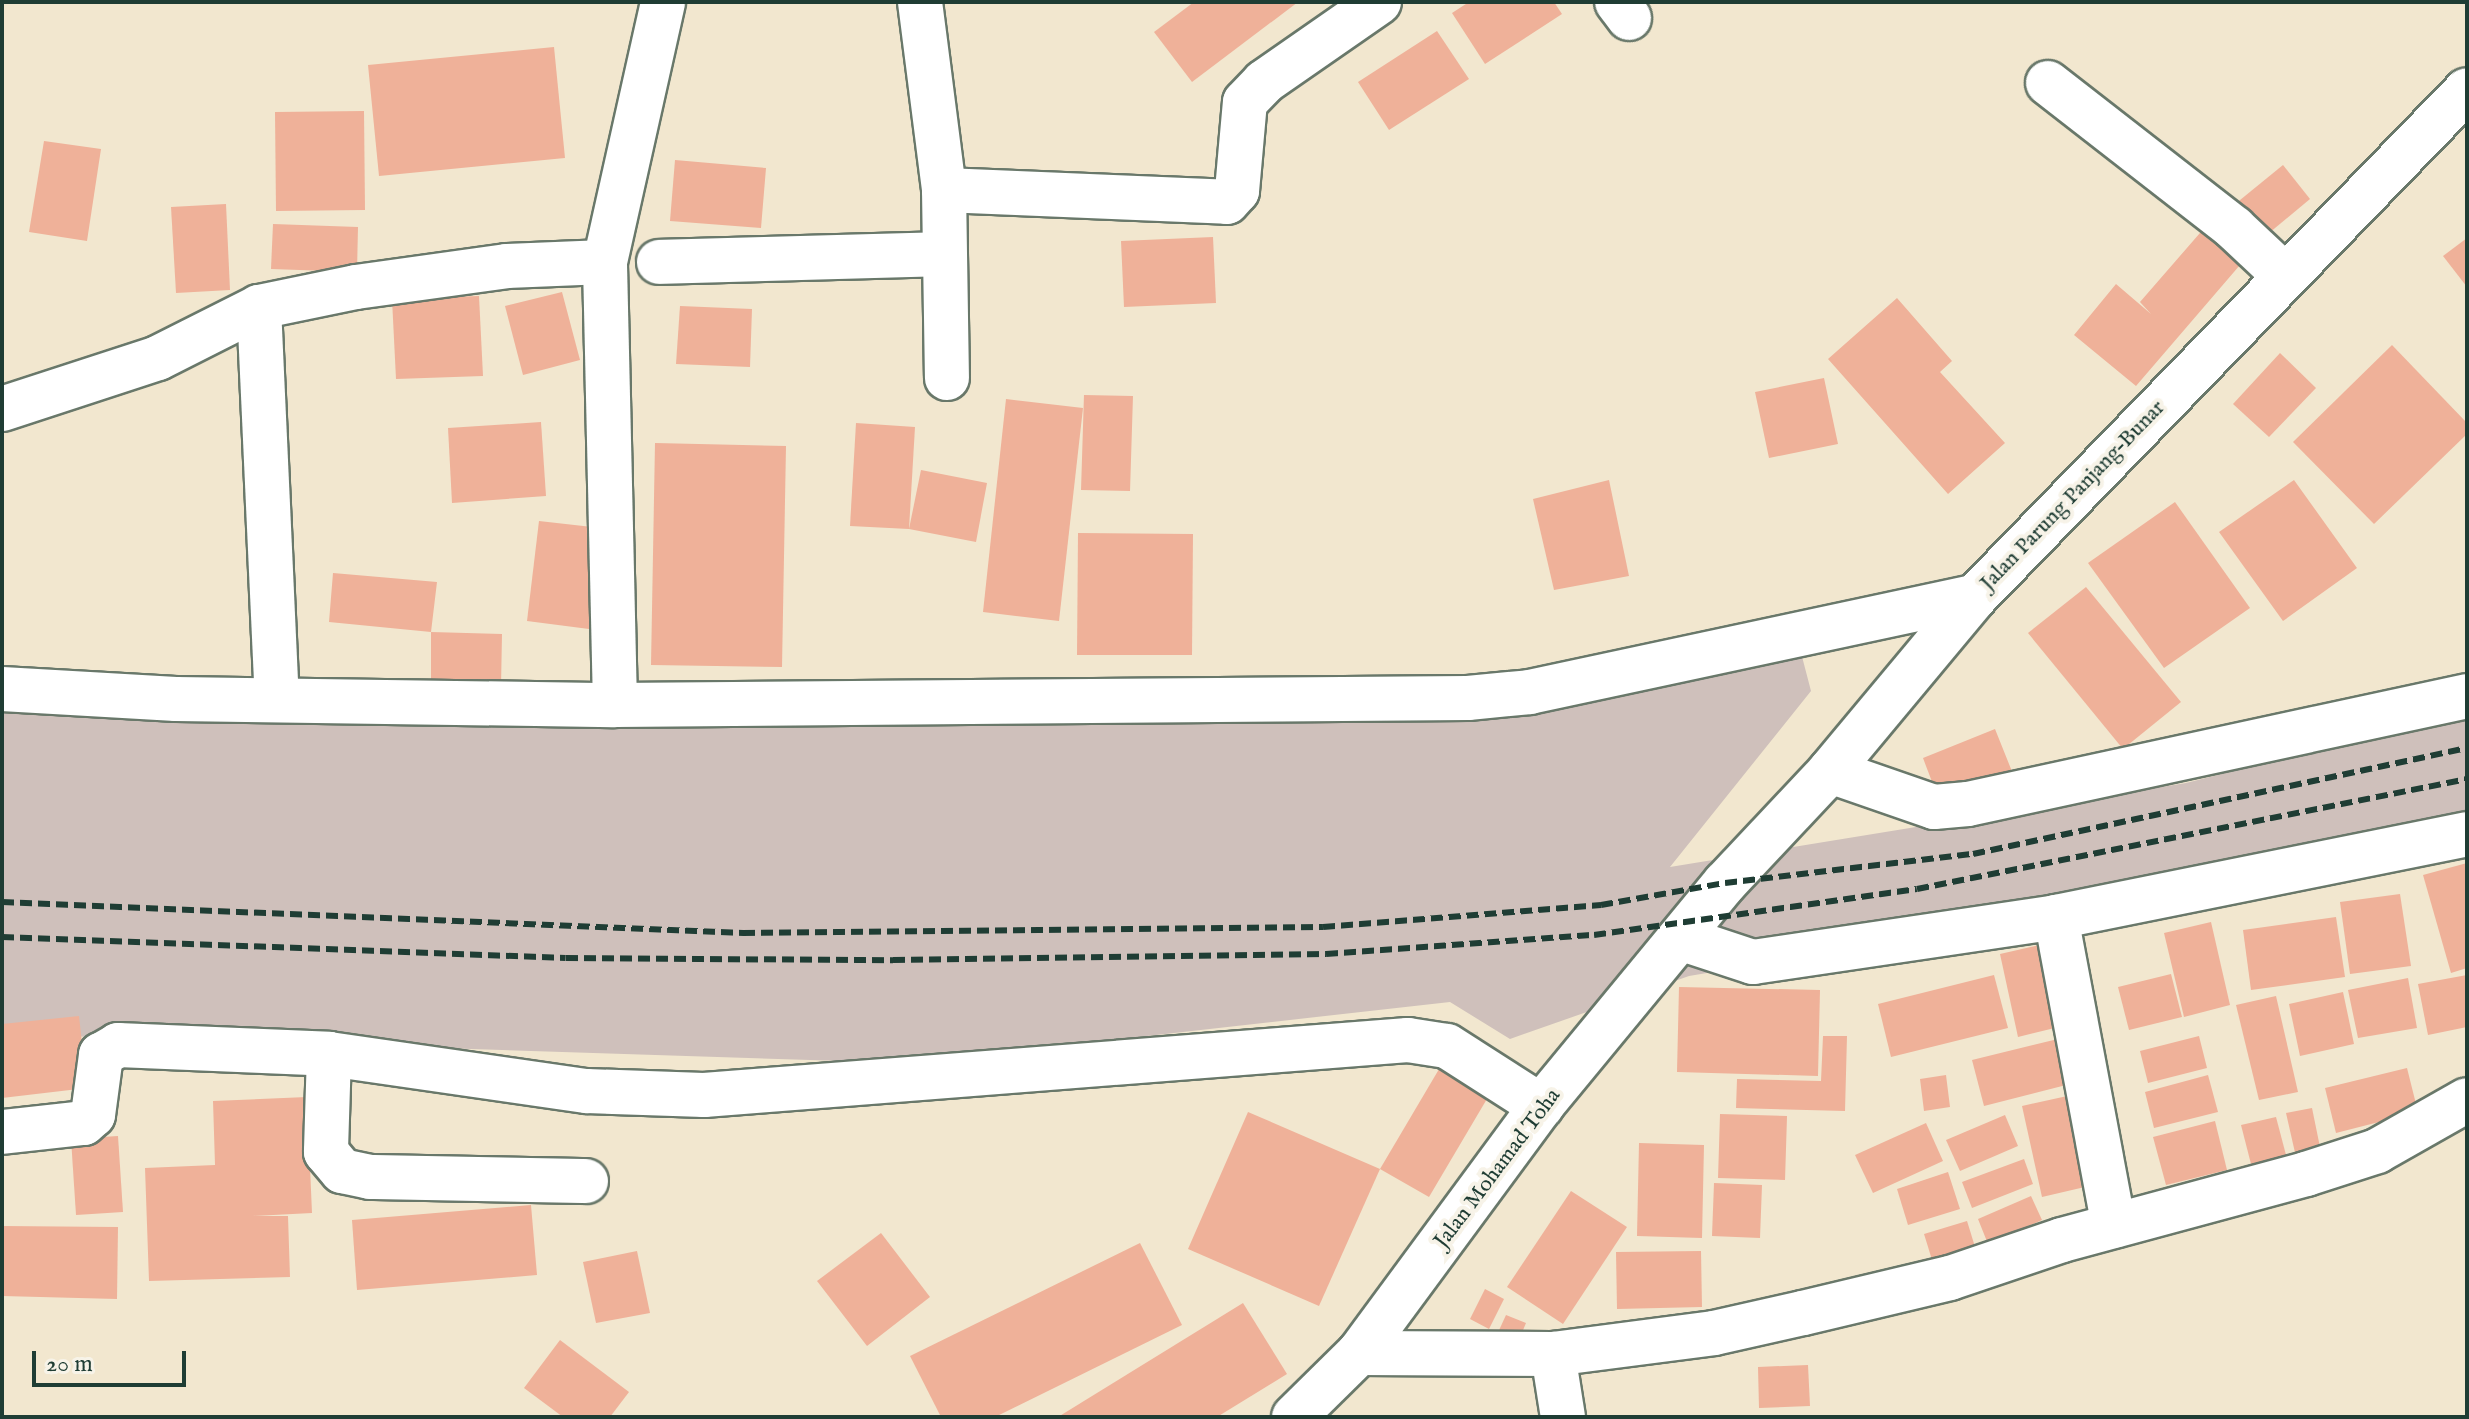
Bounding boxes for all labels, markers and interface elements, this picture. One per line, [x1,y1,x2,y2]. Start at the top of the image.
street label: Jalan Parung Panjang–Bunar [1975,395,2171,597]
street label: Jalan Mohamad Toha [1429,1084,1567,1254]
scale bar [36,1335,190,1385]
text: 20 m [46,1349,93,1380]

